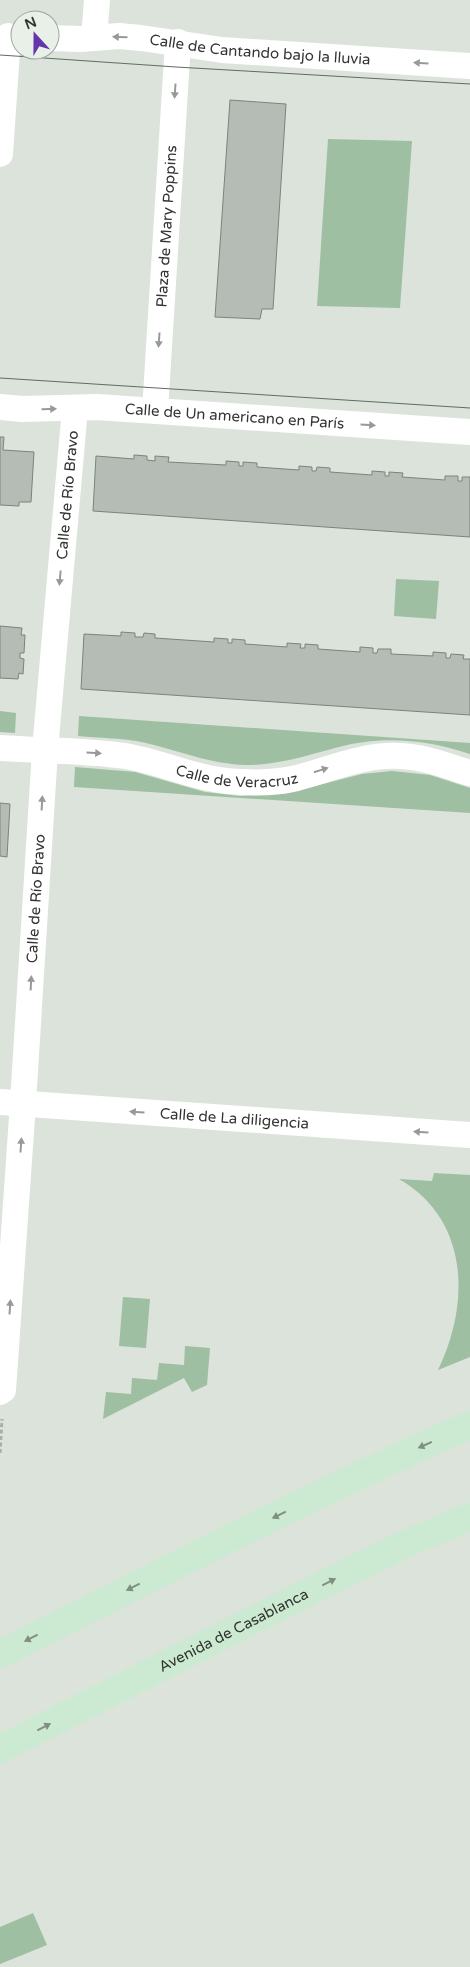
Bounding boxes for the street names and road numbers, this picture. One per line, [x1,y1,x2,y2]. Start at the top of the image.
street label: Calle de Cantando bajo la lluvia [148,30,371,69]
street label: Plaza de Mary Poppins [152,145,181,308]
street label: Calle de Un americano en París [124,400,345,433]
street label: Calle de Río Bravo [53,430,82,560]
street label: Calle de Veracruz [174,761,300,791]
street label: Calle de Río Bravo [23,834,49,964]
street label: Calle de La diligencia [159,1104,310,1133]
street label: Avenida de Casablanca [156,1585,311,1676]

